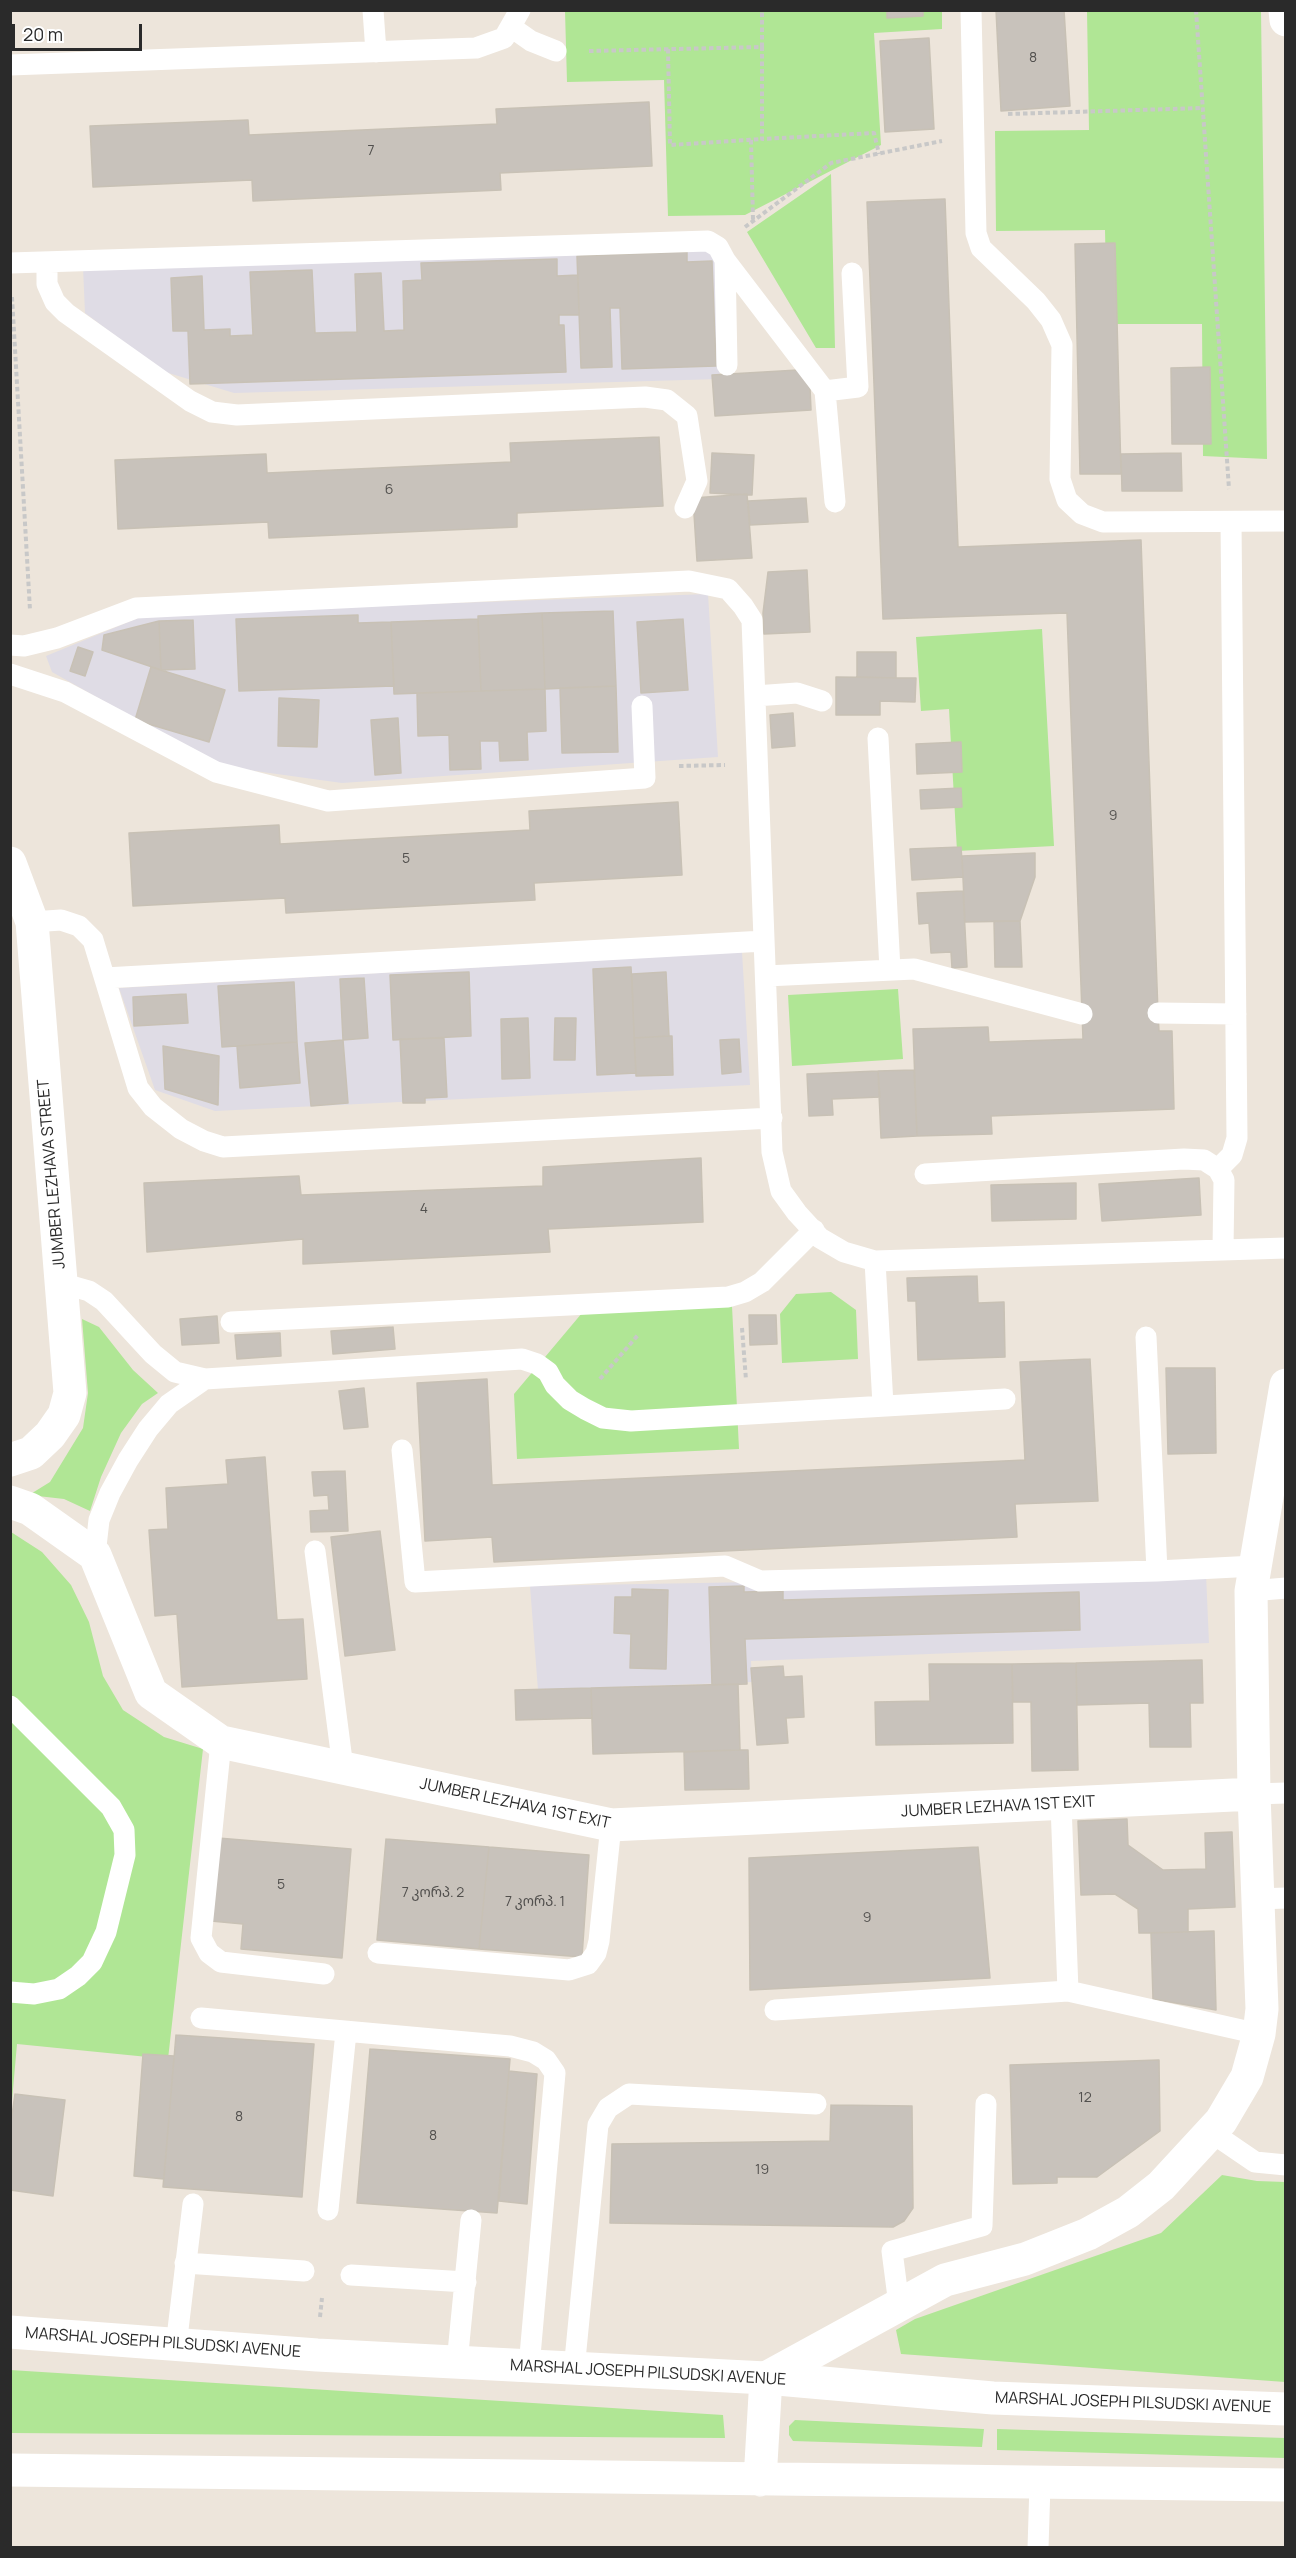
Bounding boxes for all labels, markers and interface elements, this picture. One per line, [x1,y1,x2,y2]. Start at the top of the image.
scale bar [15,12,146,50]
text: 20 m [23,22,63,46]
house number: 8 [1029,50,1037,66]
house number: 7 [367,143,375,159]
house number: 6 [385,482,393,498]
house number: 9 [1109,808,1117,824]
house number: 5 [402,851,410,867]
street label: JUMBER LEZHAVA STREET [34,1078,70,1270]
house number: 4 [420,1201,428,1217]
street label: JUMBER LEZHAVA 1ST EXIT [418,1774,612,1834]
street label: JUMBER LEZHAVA 1ST EXIT [901,1792,1095,1822]
house number: 5 [277,1877,285,1893]
house number: 7 კორპ. 2 [402,1885,464,1901]
house number: 7 კორპ. 1 [505,1894,565,1910]
house number: 9 [863,1910,871,1926]
house number: 12 [1078,2090,1092,2106]
house number: 8 [235,2109,243,2125]
house number: 8 [429,2128,437,2144]
house number: 19 [755,2162,769,2178]
street label: MARSHAL JOSEPH PILSUDSKI AVENUE [24,2324,302,2362]
street label: MARSHAL JOSEPH PILSUDSKI AVENUE [509,2356,787,2390]
street label: MARSHAL JOSEPH PILSUDSKI AVENUE [994,2389,1272,2417]

